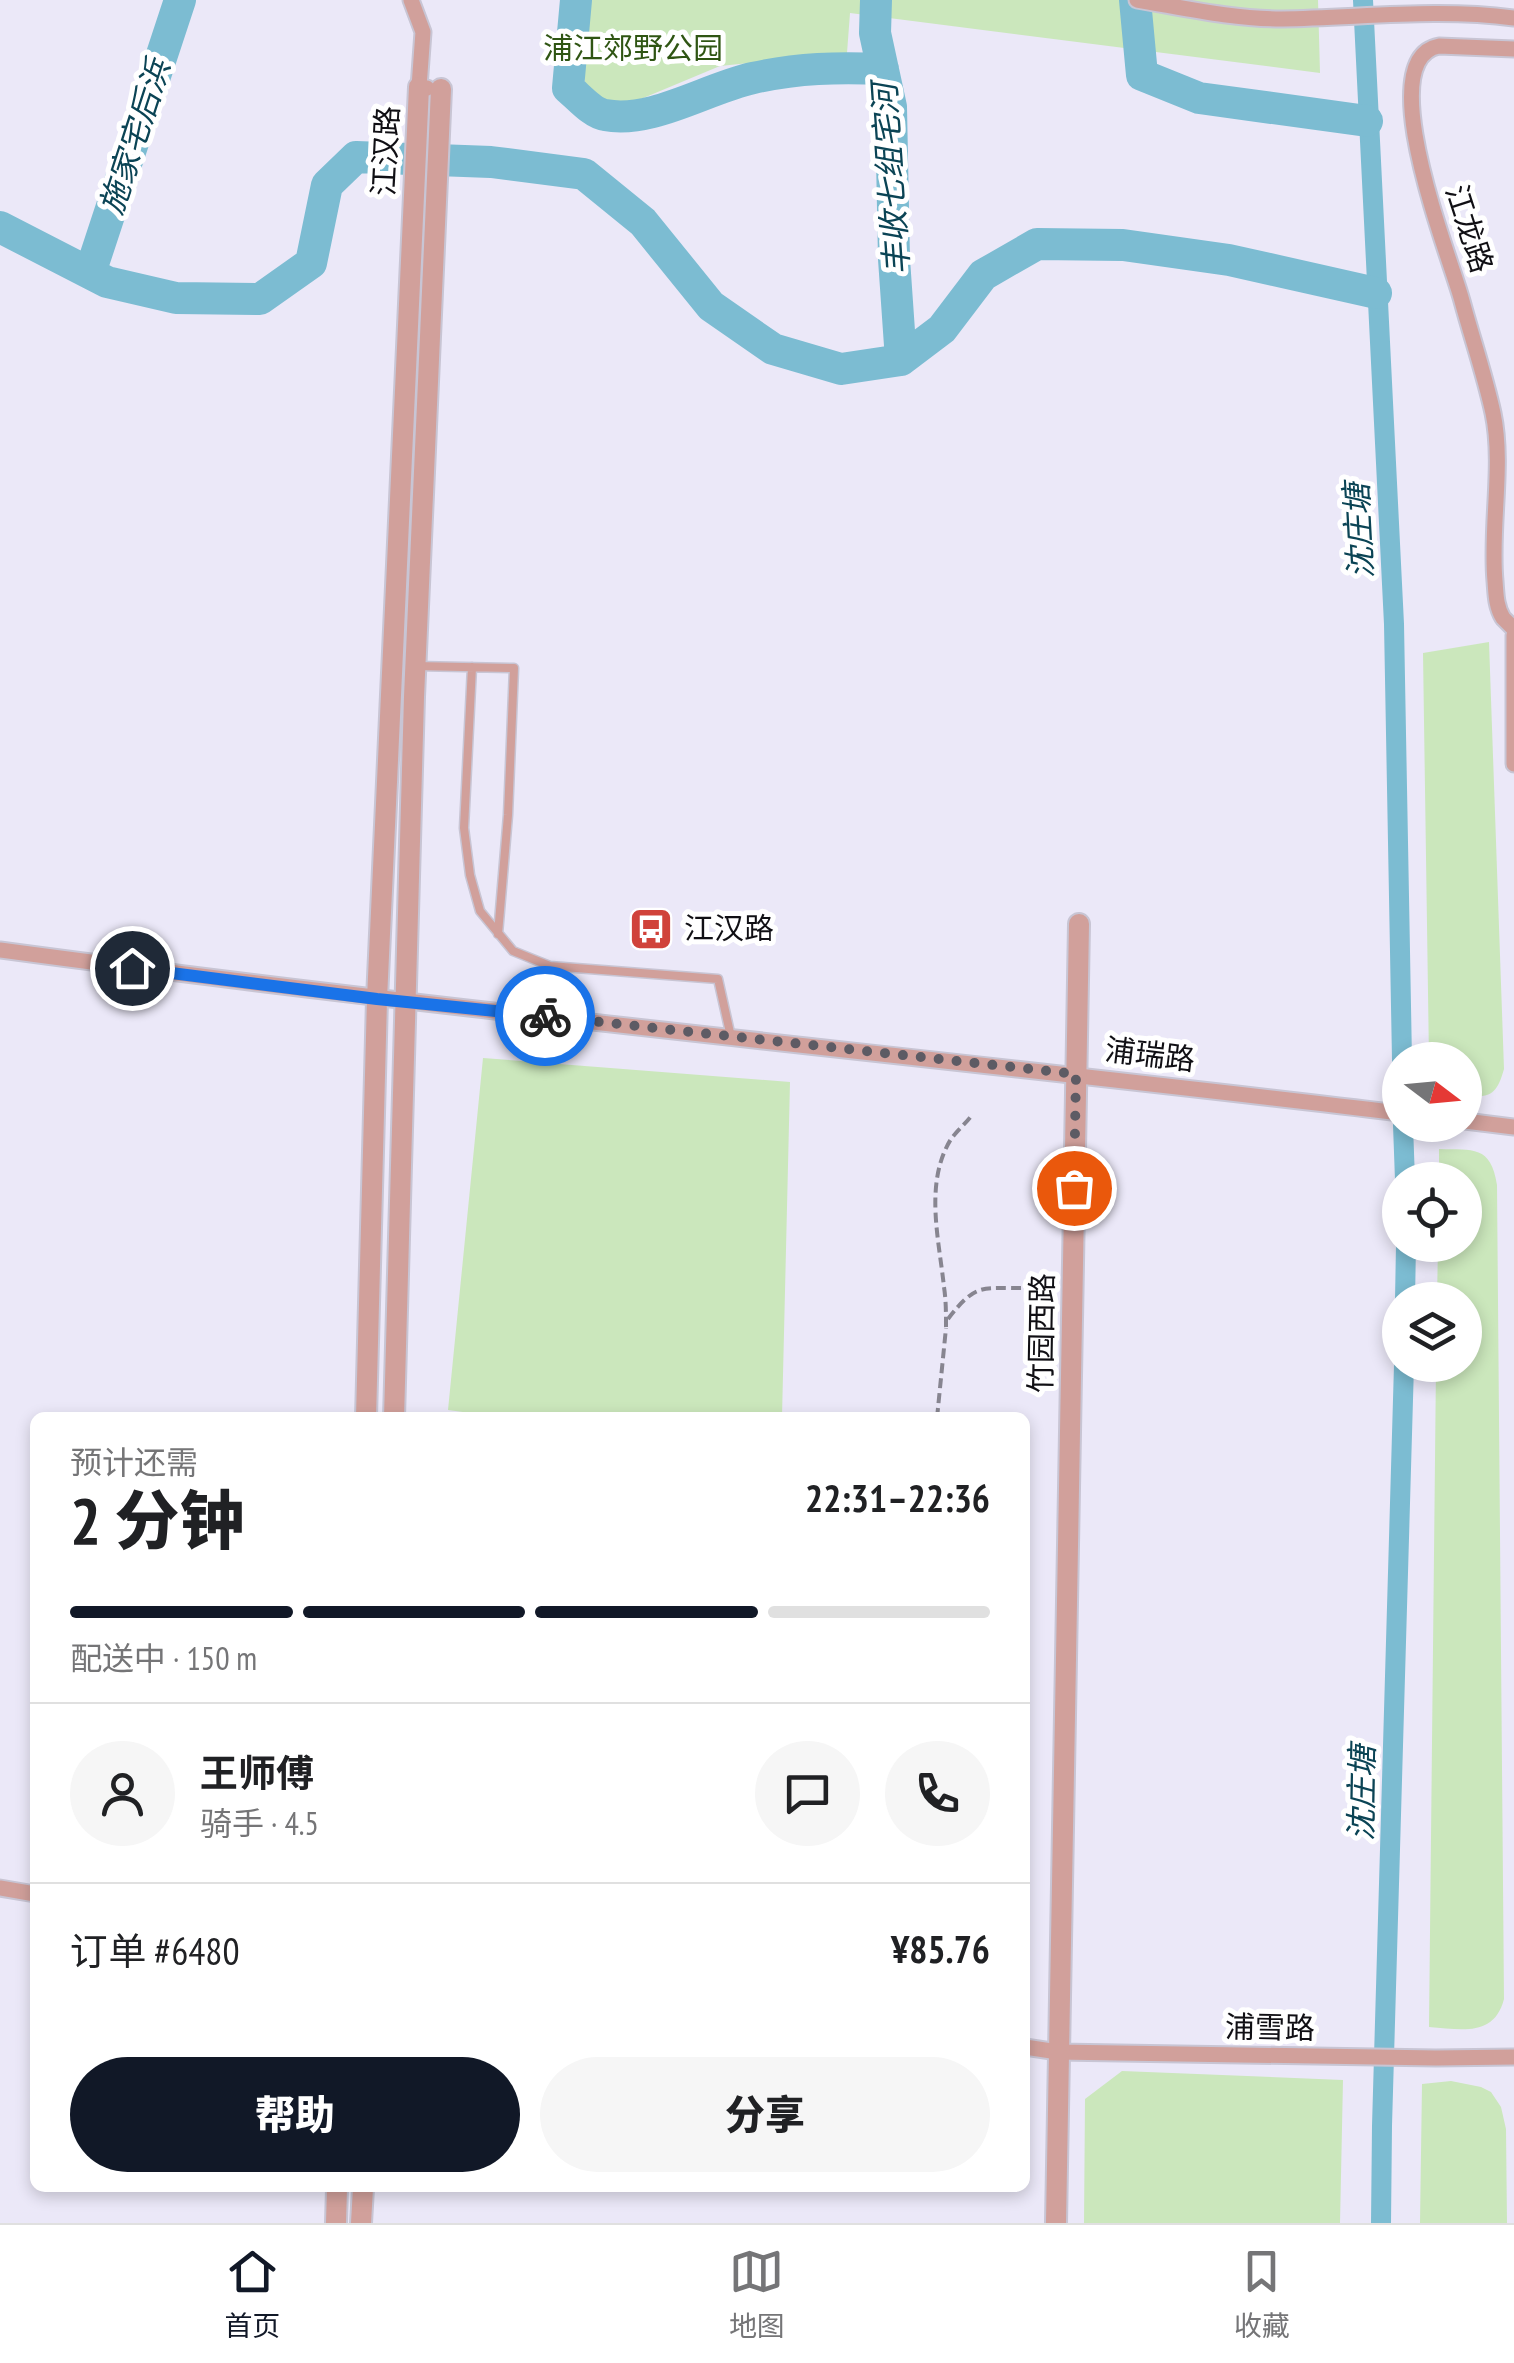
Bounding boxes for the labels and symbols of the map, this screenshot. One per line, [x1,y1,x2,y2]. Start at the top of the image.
park label: 浦江郊野公园 [543,28,723,67]
water label: 施家宅后浜 [89,51,180,219]
water label: 丰收七组宅河 [862,76,918,276]
street label: 江汉路 [363,105,406,197]
street label: 江龙路 [1438,180,1503,277]
water label: 沈庄塘 [1334,477,1381,580]
bus stop icon: 江汉路 [628,906,674,952]
place label: 江汉路 [684,908,774,947]
pin [90,926,175,1011]
courier [495,966,595,1066]
street label: 浦瑞路 [1103,1029,1197,1078]
north arrow [1382,1042,1482,1142]
pin [1032,1146,1117,1231]
street label: 竹园西路 [1020,1273,1061,1393]
water label: 沈庄塘 [1339,1740,1383,1841]
street label: 浦雪路 [1225,2006,1315,2047]

